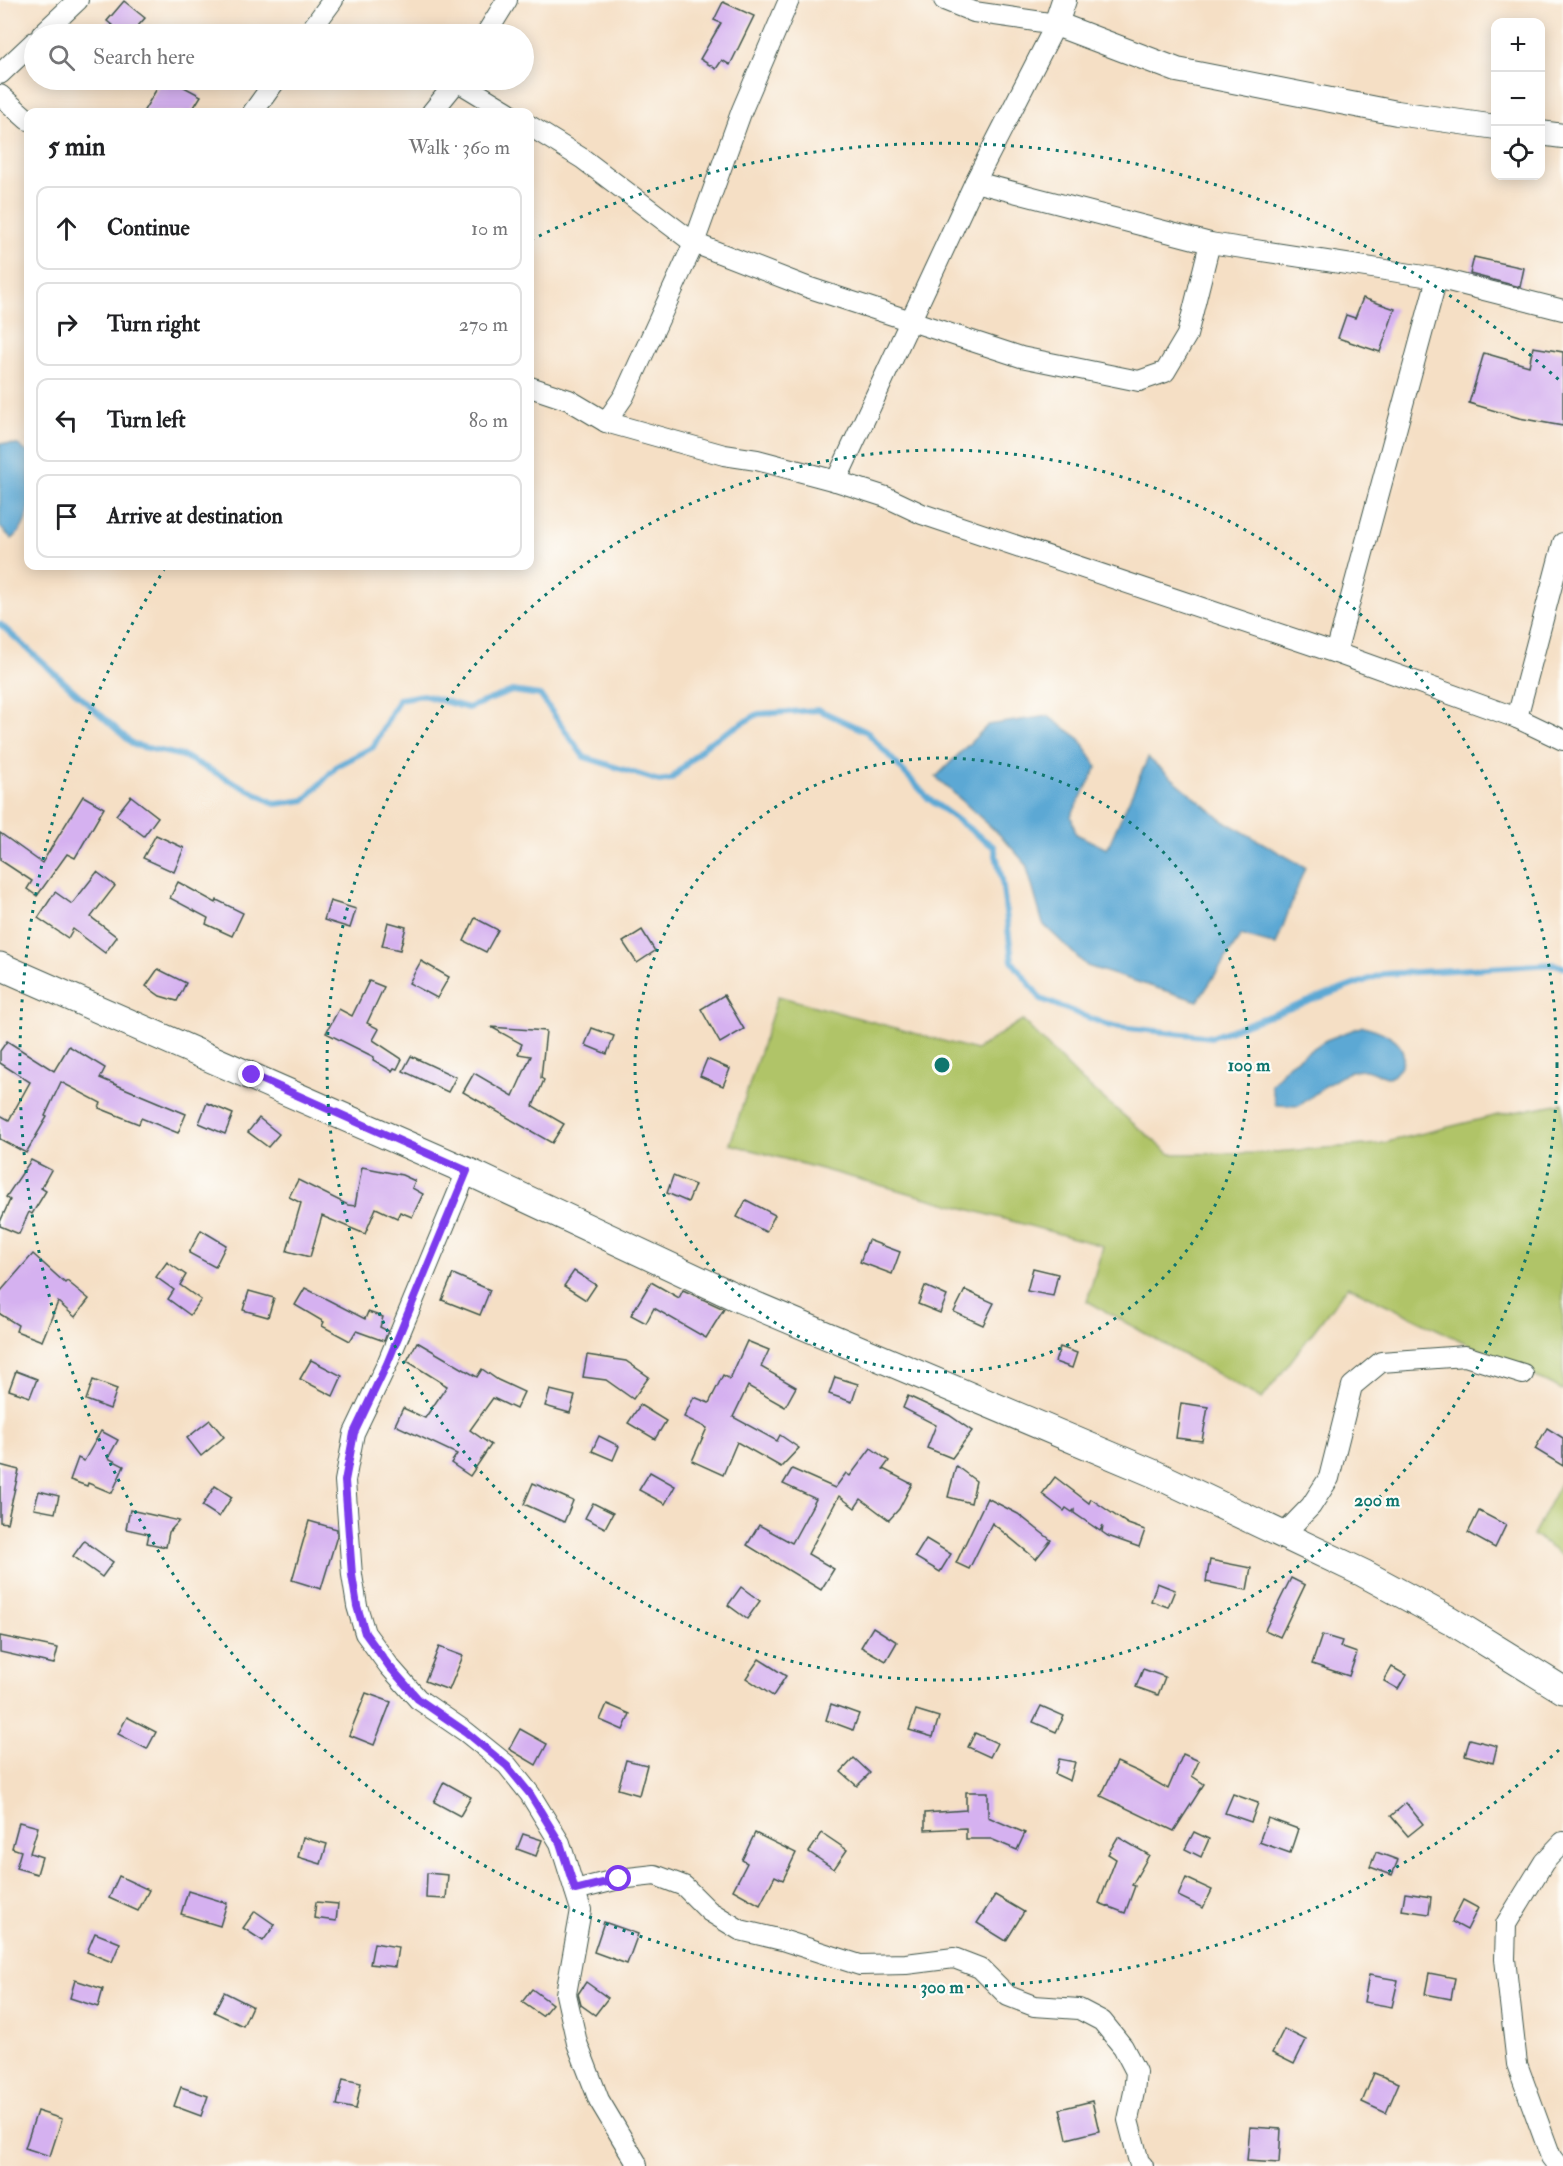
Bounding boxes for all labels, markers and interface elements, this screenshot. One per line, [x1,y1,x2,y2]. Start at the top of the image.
map controls [1491,18,1545,180]
button: + [1491,18,1545,72]
search box [24,24,534,90]
icon: search [45,41,78,74]
text: Search here [93,43,195,71]
button: − [1491,72,1545,126]
button: locate [1491,126,1545,180]
text: 5 min [48,131,105,163]
text: Walk · 360 m [408,135,510,160]
icon: ahead [50,212,83,245]
text: Continue [107,214,190,242]
text: 10 m [471,216,508,241]
icon: right [50,308,83,341]
text: Turn right [107,310,200,338]
text: 270 m [459,312,508,337]
icon: left [50,404,83,437]
text: Turn left [107,406,186,434]
text: 80 m [469,408,508,433]
icon: arrive [50,500,83,533]
text: Arrive at destination [107,502,283,530]
text: 100 m [1228,1054,1271,1077]
centre of rings [932,1055,952,1075]
route end [238,1061,264,1087]
text: 200 m [1354,1489,1401,1512]
route start [605,1865,631,1891]
text: 300 m [920,1976,965,1999]

